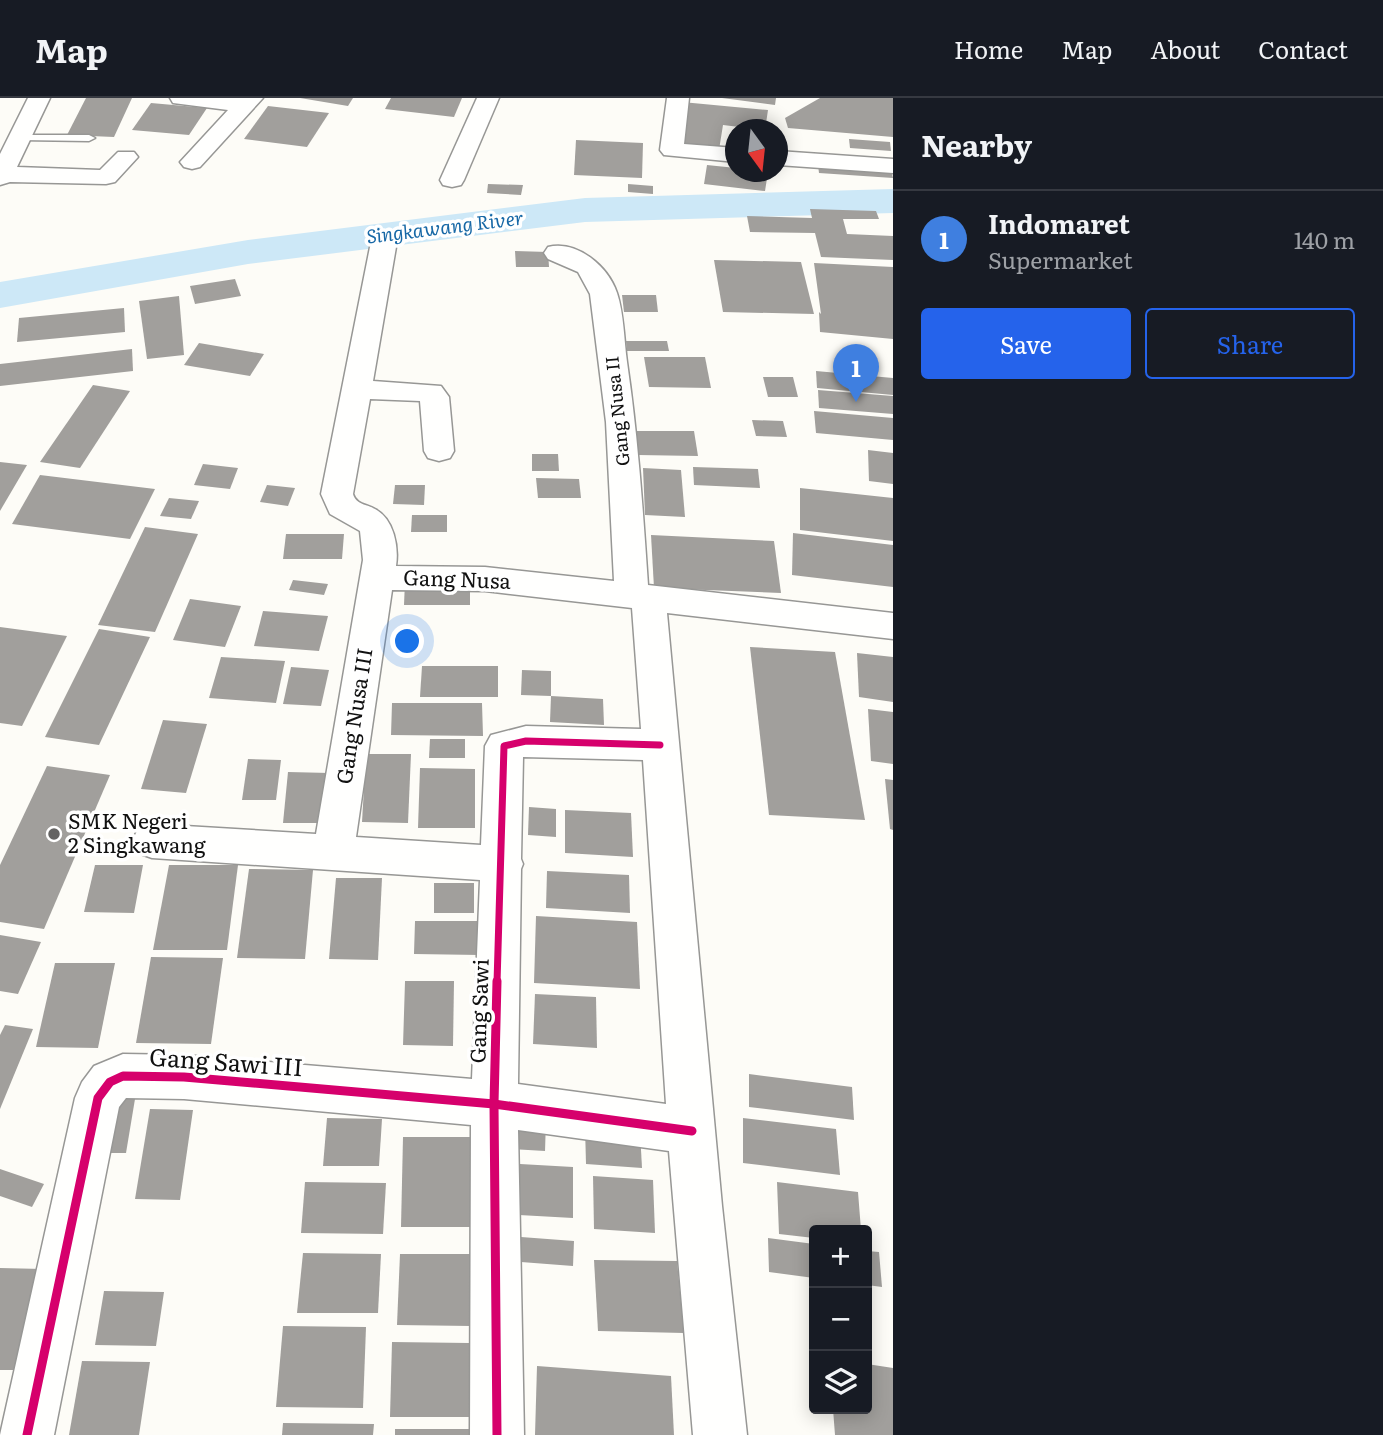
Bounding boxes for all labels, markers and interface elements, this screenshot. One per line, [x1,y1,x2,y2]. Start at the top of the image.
text: Map [35,24,108,73]
text: Home [954,31,1023,66]
text: Map [1061,31,1112,66]
text: About [1150,31,1220,66]
text: Contact [1258,31,1348,66]
north arrow [725,119,788,182]
text: Nearby [921,122,1032,166]
water label: Singkawang River [365,202,525,250]
text: Indomaret [988,203,1130,242]
text: 1 [939,222,949,256]
text: 140 m [1294,222,1355,256]
text: Supermarket [988,242,1132,276]
button: Save [921,308,1131,379]
button: Share [1145,308,1355,379]
pin: 1 [833,344,879,402]
street label: Gang Nusa II [597,355,636,468]
street label: Gang Nusa [403,560,512,595]
your location [390,624,424,658]
street label: Gang Nusa III [326,645,379,786]
place label: SMK Negeri 2 Singkawang [68,804,206,859]
marker: SMK Negeri 2 Singkawang [46,826,62,842]
street label: Gang Sawi [460,958,495,1064]
street label: Gang Sawi III [148,1038,304,1083]
map controls [809,1225,872,1414]
button: + [809,1225,872,1288]
button: − [809,1288,872,1351]
button: layers [809,1351,872,1414]

